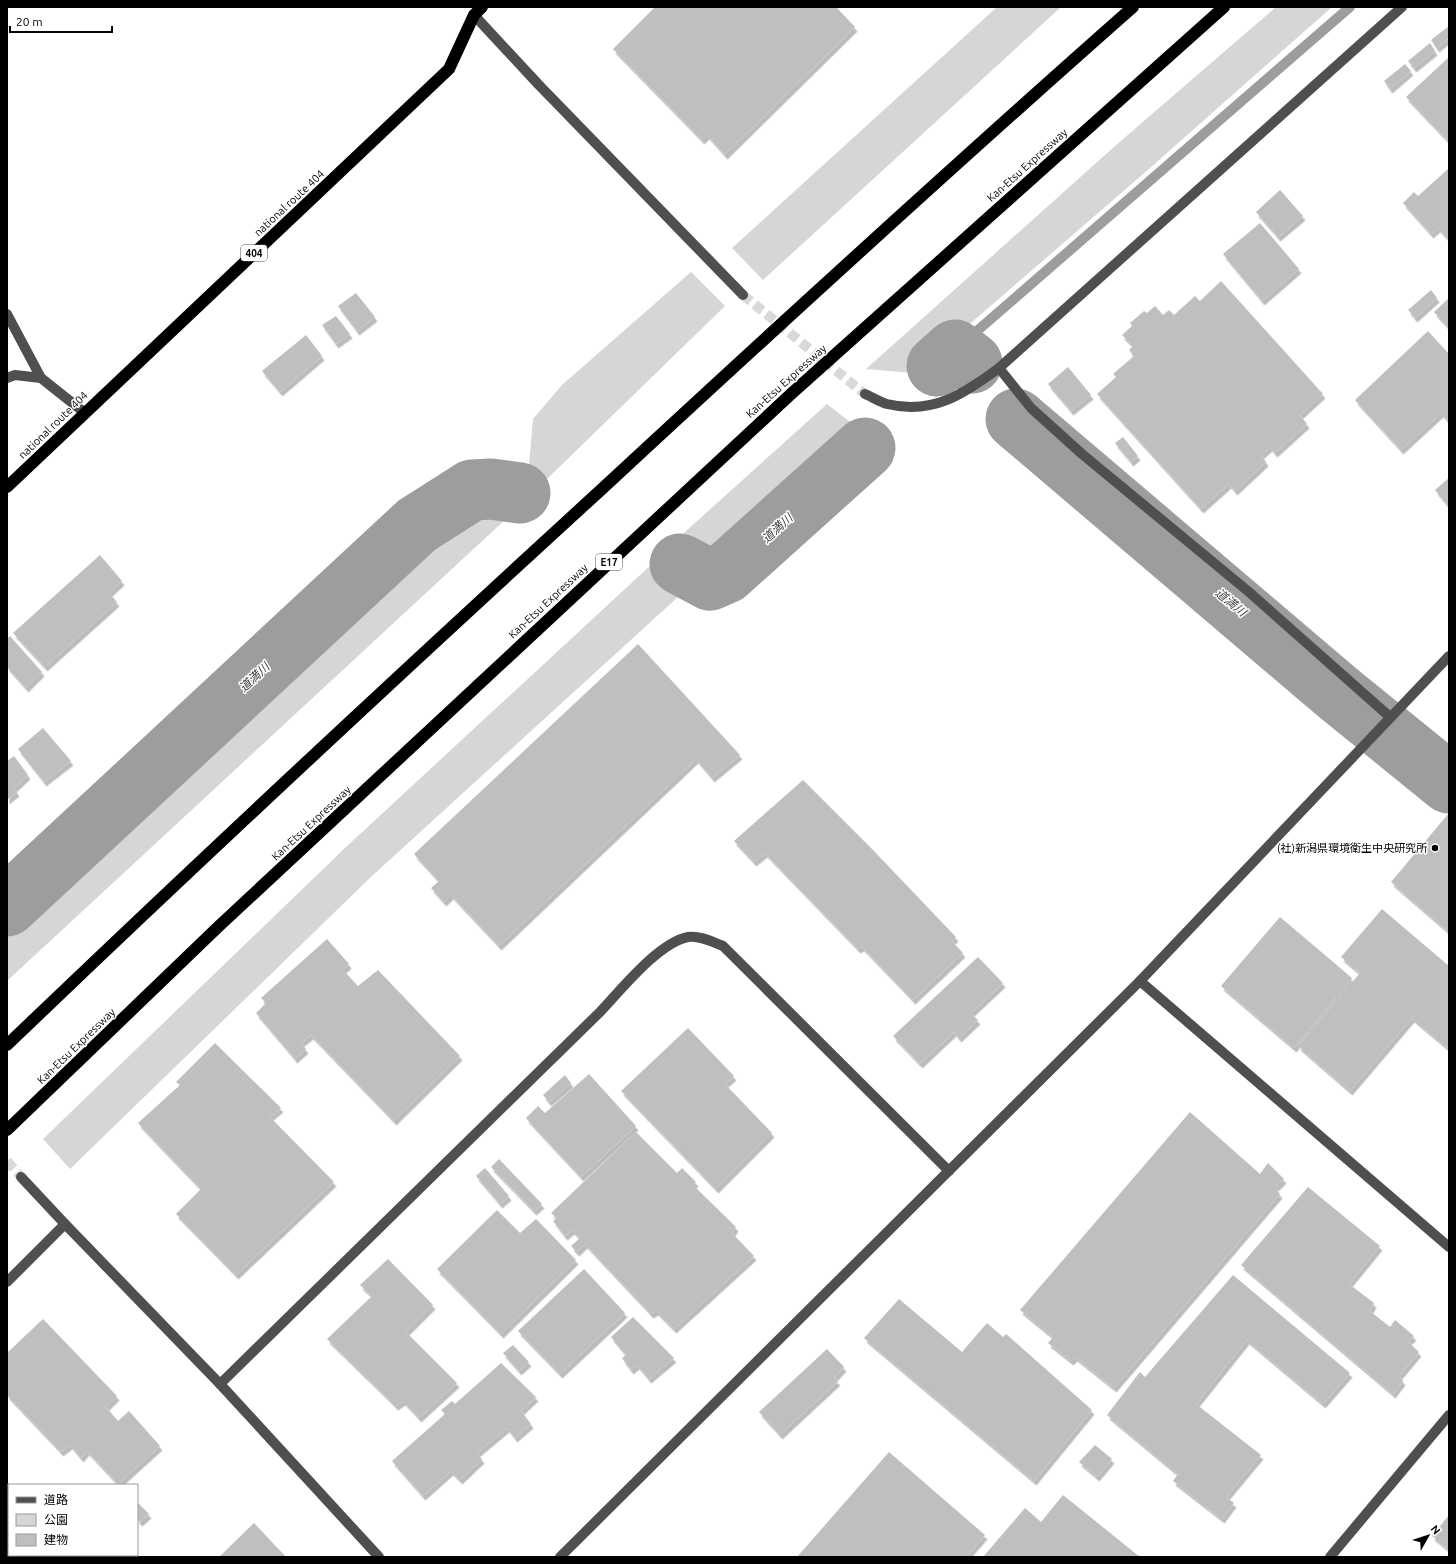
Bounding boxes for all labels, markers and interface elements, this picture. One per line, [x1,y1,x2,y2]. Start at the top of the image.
scale bar [10,8,112,34]
text: 20 m [16,15,43,28]
street label: Kan-Etsu Expressway [985,125,1070,204]
street label: national route 404 [252,168,326,238]
road number: 404 [241,245,267,261]
street label: Kan-Etsu Expressway [744,341,829,420]
street label: national route 404 [16,389,90,461]
water label: 道満川 [759,510,796,545]
road number: E17 [596,554,622,570]
street label: Kan-Etsu Expressway [506,561,590,641]
water label: 道満川 [1213,585,1250,620]
water label: 道満川 [236,659,273,694]
street label: Kan-Etsu Expressway [269,783,353,863]
place label: (社)新潟県環境衛生中央研究所 [1277,842,1428,855]
marker: (社)新潟県環境衛生中央研究所 [1430,843,1440,853]
street label: Kan-Etsu Expressway [35,1005,118,1086]
legend [8,1484,138,1556]
text: 道路 [44,1493,68,1506]
text: 公園 [44,1513,68,1526]
north arrow [1408,1516,1448,1556]
text: N [1429,1523,1443,1537]
text: 建物 [44,1533,68,1546]

